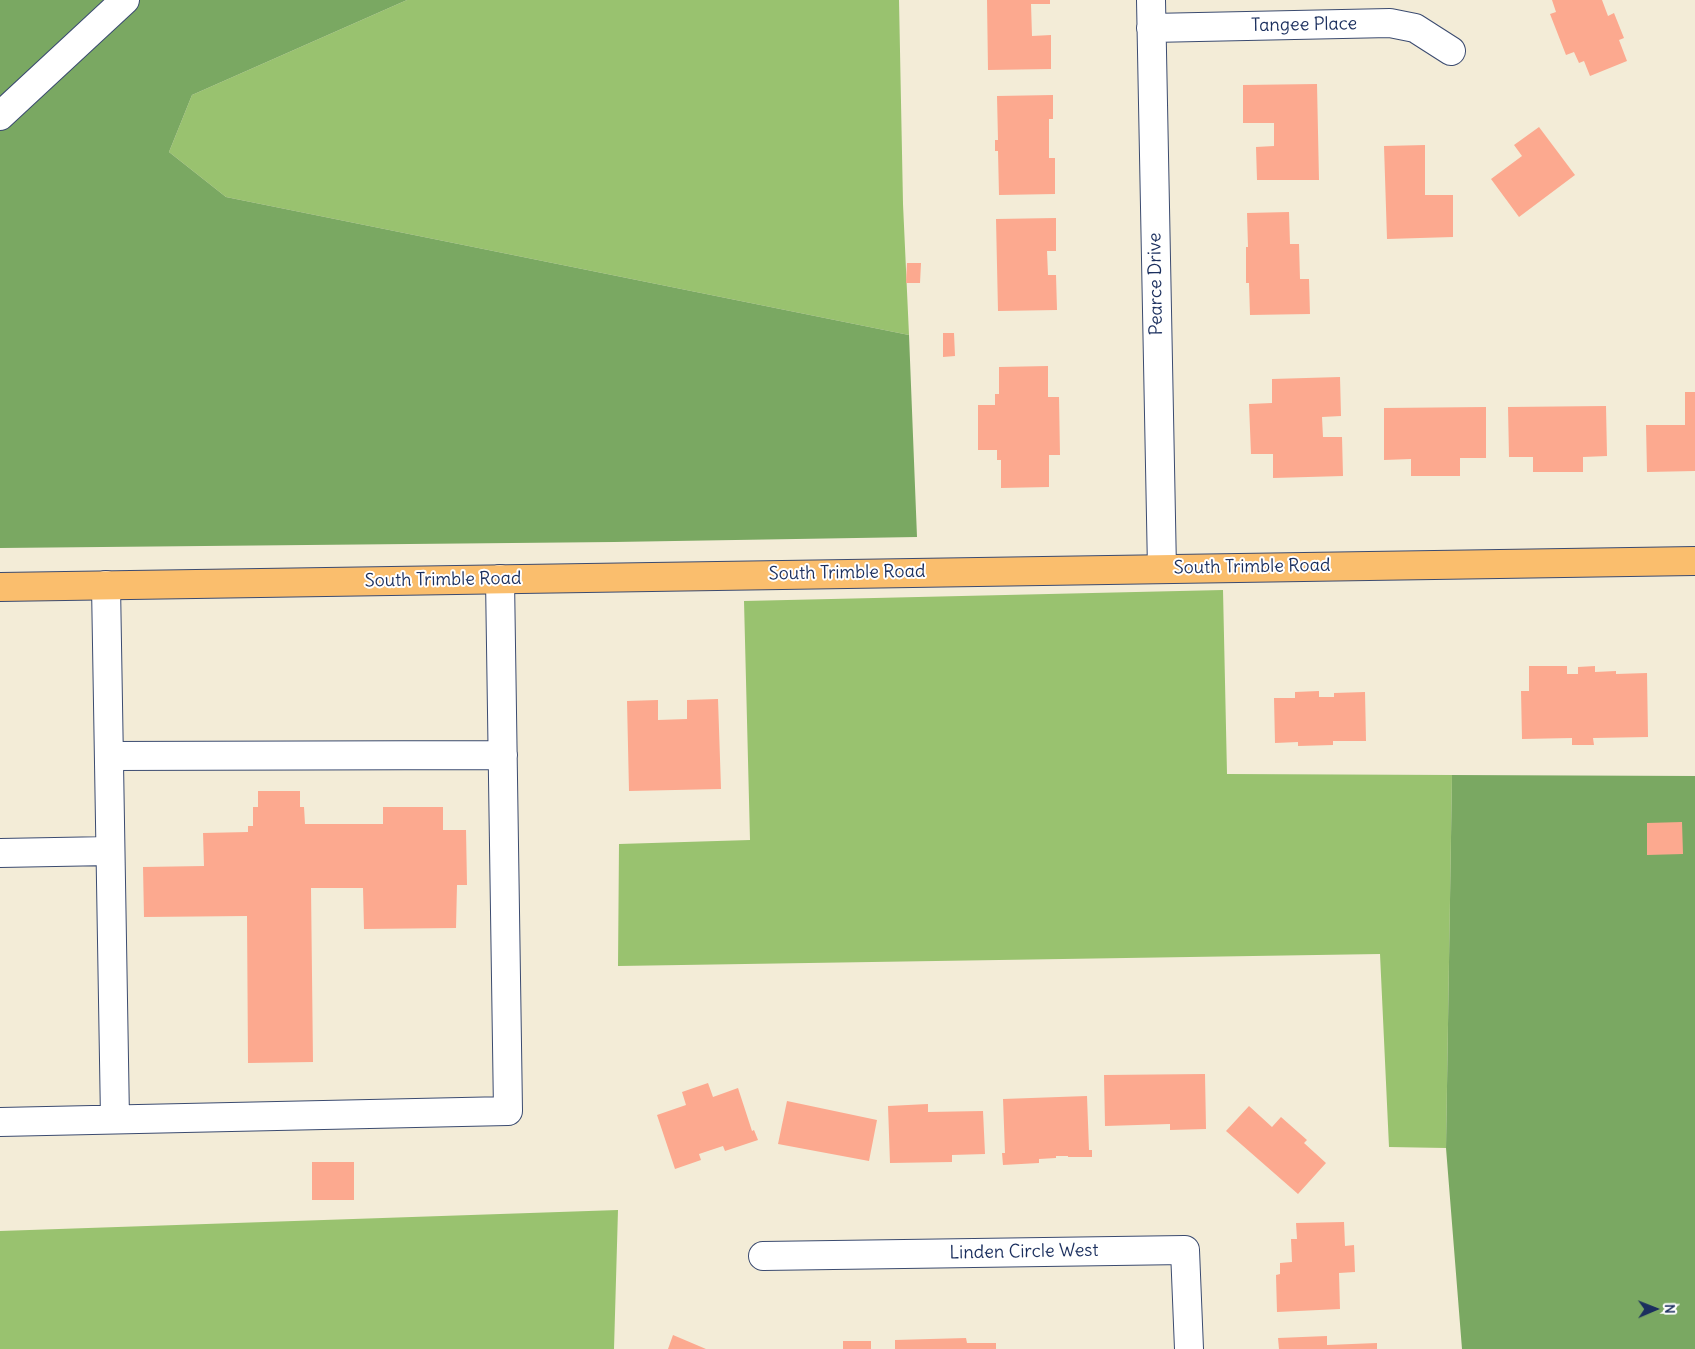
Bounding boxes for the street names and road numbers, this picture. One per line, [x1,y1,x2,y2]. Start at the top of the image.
street label: Tangee Place [1251,13,1357,37]
street label: Pearce Drive [1144,232,1168,336]
street label: South Trimble Road [1173,555,1331,579]
street label: South Trimble Road [768,561,926,585]
street label: South Trimble Road [364,568,522,592]
street label: Linden Circle West [949,1240,1099,1264]

